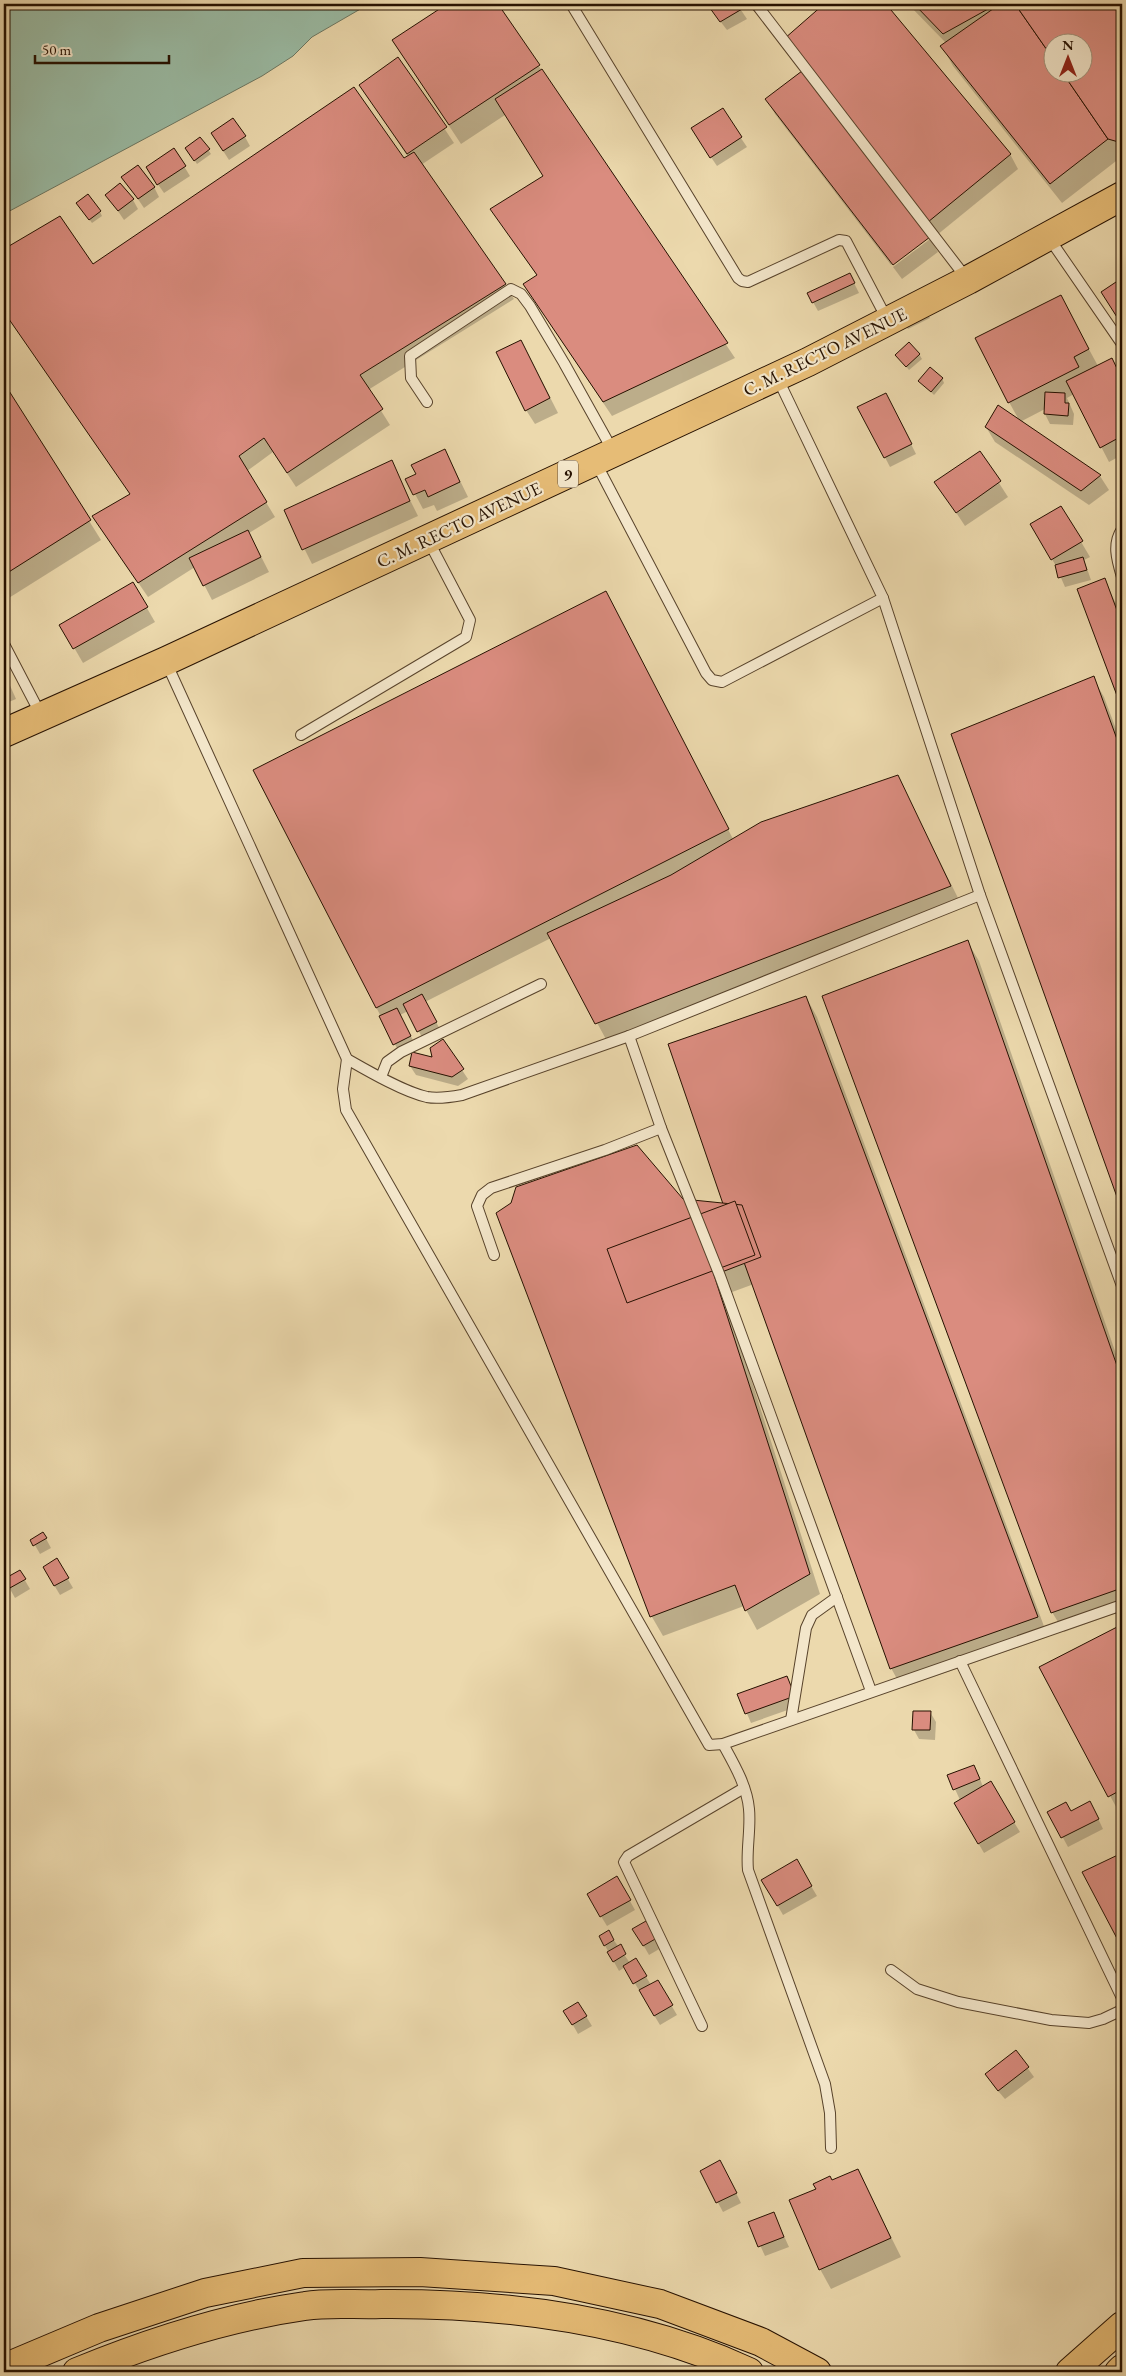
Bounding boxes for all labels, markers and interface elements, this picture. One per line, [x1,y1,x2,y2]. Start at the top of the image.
scale bar [35,32,169,64]
north arrow [1044,32,1094,82]
text: N [1062,36,1074,54]
text: 50 m [42,40,71,59]
street label: C. M. RECTO AVENUE [739,302,910,401]
road number: 9 [558,460,578,488]
street label: C. M. RECTO AVENUE [373,476,545,573]

